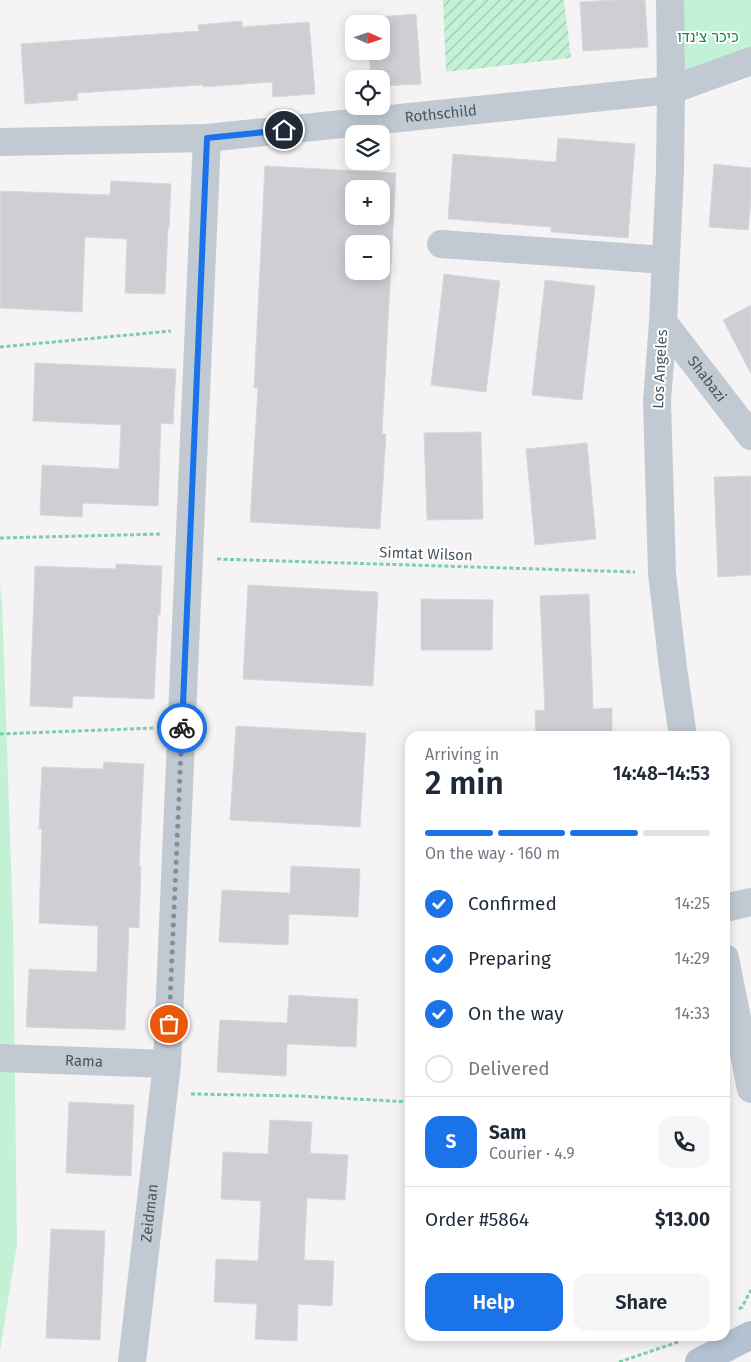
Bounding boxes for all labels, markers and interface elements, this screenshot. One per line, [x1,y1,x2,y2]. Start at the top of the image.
north arrow [345,15,390,60]
map controls [345,15,390,280]
park label: כיכר צ'נדו [677,28,739,46]
button: locate [345,70,390,115]
street label: Rothschild [404,101,478,126]
pin [263,109,305,151]
icon: home [270,116,298,144]
button: layers [345,125,390,170]
button: + [345,180,390,225]
button: − [345,235,390,280]
street label: Los Angeles [649,329,671,409]
street label: Shabazi [684,353,730,405]
street label: Simtat Wilson [379,543,473,565]
courier [157,703,207,753]
icon: bike [168,714,196,742]
text: Arriving in [425,745,499,764]
text: 14:48–14:53 [613,762,710,785]
text: 2 min [425,764,504,802]
text: On the way · 160 m [425,844,560,863]
icon: check [425,890,453,918]
text: Confirmed [468,892,557,915]
text: 14:25 [675,894,710,913]
icon: check [425,945,453,973]
text: Preparing [468,947,551,970]
text: 14:29 [675,949,710,968]
icon: check [425,1000,453,1028]
text: On the way [468,1002,564,1025]
pin [148,1003,190,1045]
text: 14:33 [675,1004,710,1023]
icon: bag [155,1010,183,1038]
street label: Rama [65,1051,103,1071]
text: Delivered [468,1057,550,1080]
button: phone [658,1116,710,1168]
text: Sam [489,1121,526,1144]
text: S [446,1130,456,1153]
text: Courier · 4.9 [489,1144,575,1163]
street label: Zeidman [137,1183,162,1243]
text: Order #5864 [425,1208,529,1231]
text: $13.00 [655,1208,710,1231]
button: Help [425,1273,563,1331]
button: Share [573,1273,710,1331]

